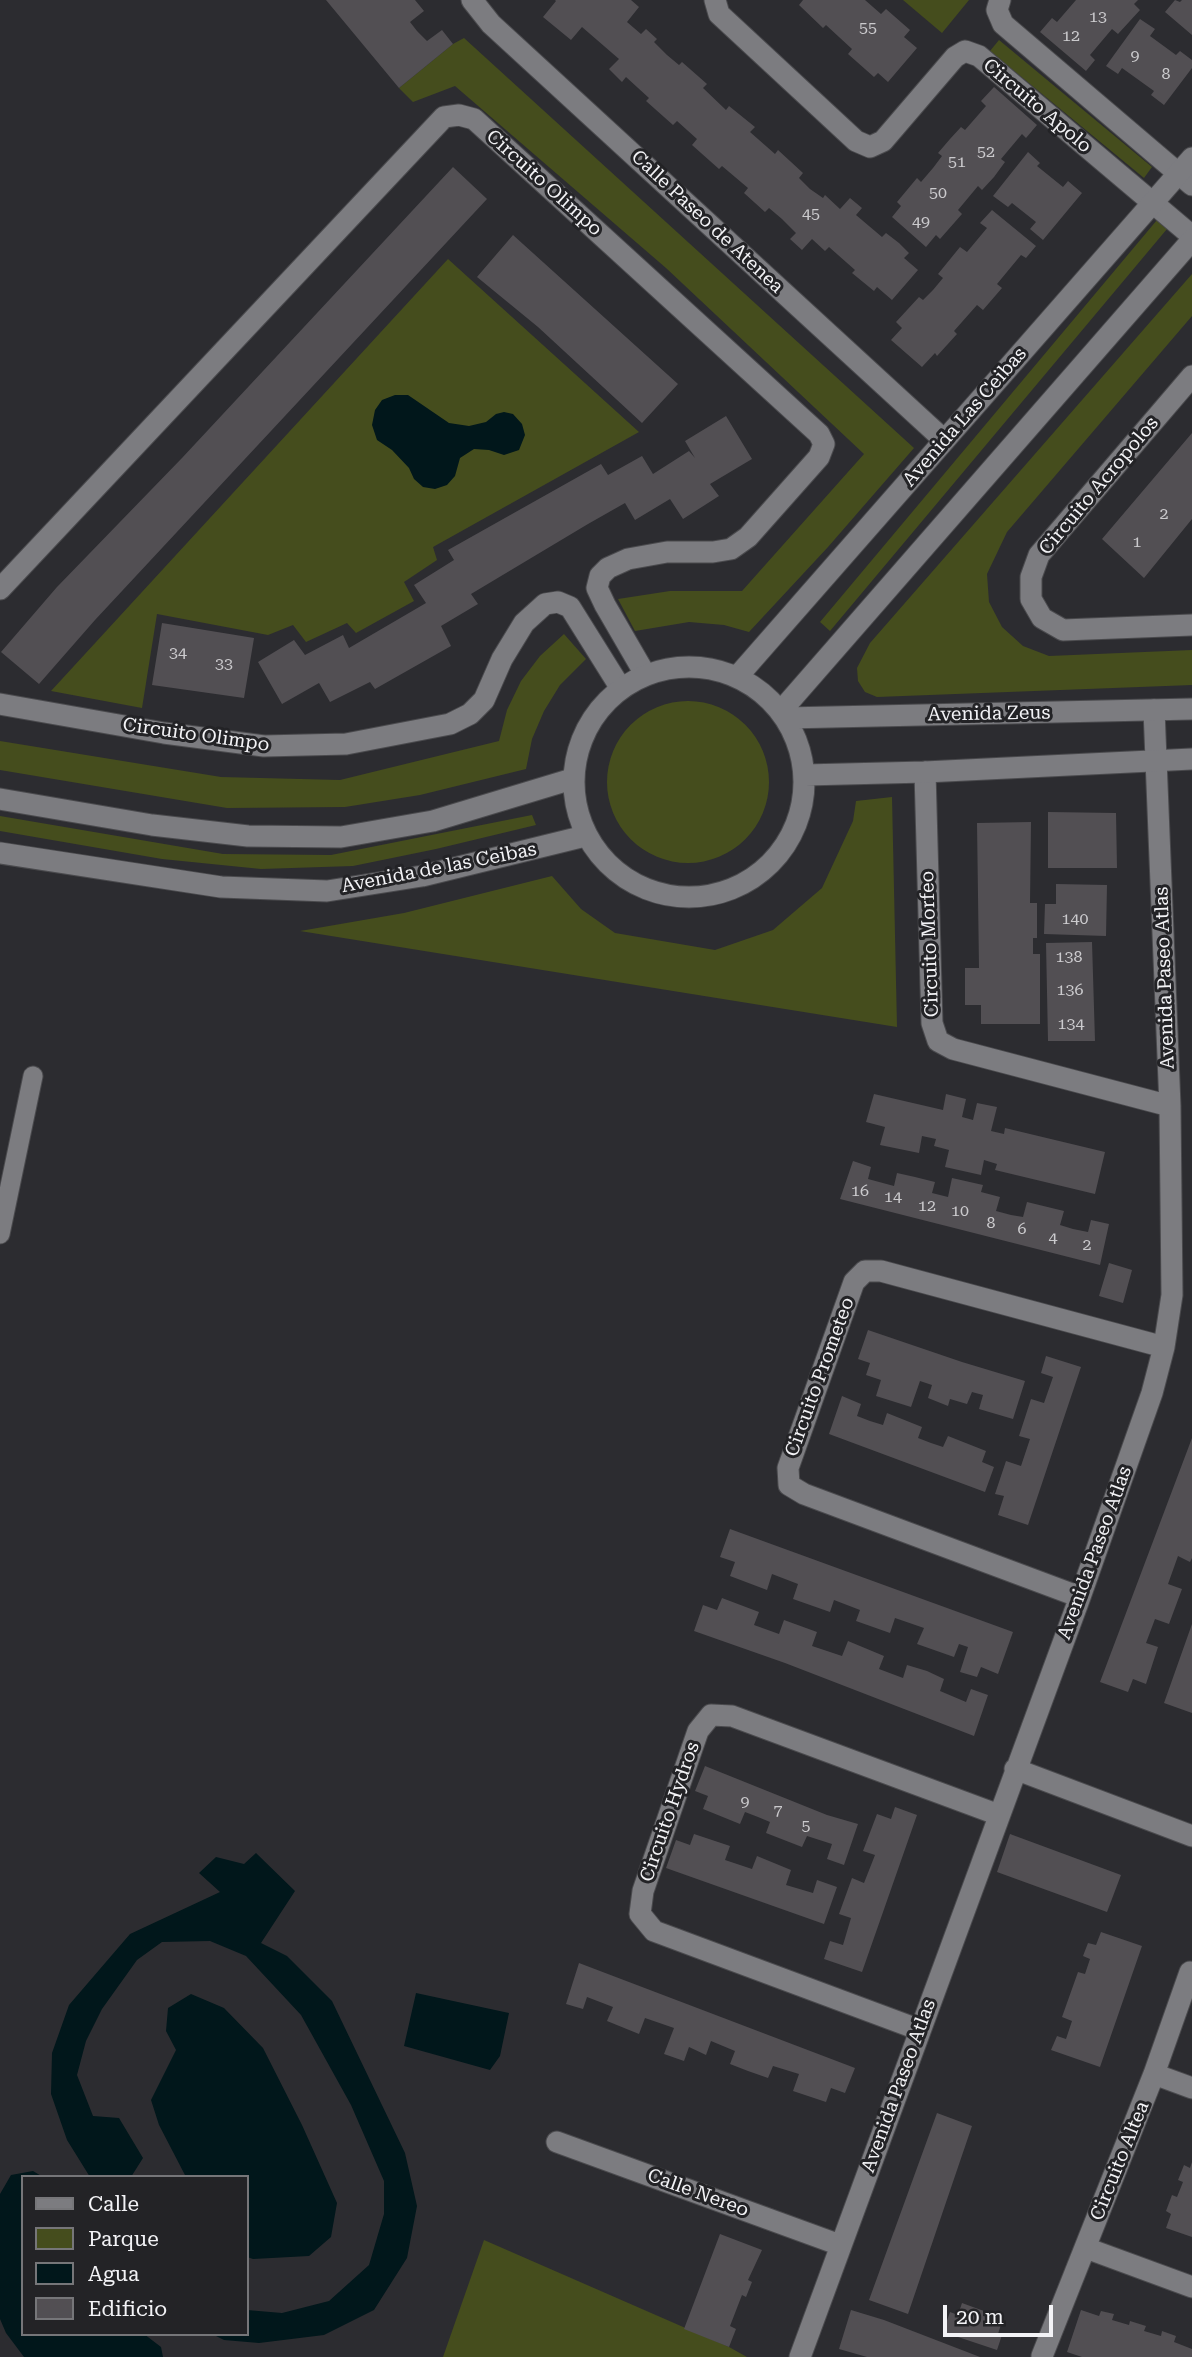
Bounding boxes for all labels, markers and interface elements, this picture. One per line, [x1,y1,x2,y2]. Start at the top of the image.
house number: 13 [1089,7,1107,27]
house number: 55 [859,18,877,38]
house number: 12 [1062,26,1080,46]
house number: 9 [1131,46,1139,66]
street label: Circuito Apolo [978,54,1096,158]
house number: 8 [1162,64,1170,84]
street label: Circuito Olimpo [481,125,607,241]
house number: 52 [977,142,995,162]
street label: Calle Paseo de Atenea [626,146,788,298]
house number: 51 [948,152,966,172]
house number: 50 [929,183,947,203]
house number: 45 [802,204,820,224]
house number: 49 [912,212,930,232]
street label: Avenida Las Ceibas [898,343,1032,491]
street label: Circuito Acropolos [1035,412,1163,560]
house number: 2 [1160,504,1168,524]
house number: 1 [1133,532,1141,552]
house number: 34 [169,643,187,663]
house number: 33 [215,654,233,674]
street label: Avenida Zeus [927,702,1051,726]
street label: Circuito Olimpo [121,713,271,757]
street label: Avenida de las Ceibas [339,838,539,898]
street label: Circuito Morfeo [916,870,944,1018]
street label: Avenida Paseo Atlas [1150,886,1180,1070]
house number: 140 [1062,909,1088,929]
house number: 138 [1056,947,1082,967]
house number: 136 [1057,980,1083,1000]
house number: 134 [1058,1014,1084,1034]
house number: 16 [851,1181,869,1201]
house number: 14 [884,1187,902,1207]
house number: 12 [918,1196,936,1216]
house number: 10 [951,1201,969,1221]
house number: 8 [987,1213,995,1233]
house number: 6 [1018,1219,1026,1239]
house number: 4 [1049,1228,1057,1248]
house number: 2 [1083,1235,1091,1255]
street label: Circuito Prometeo [781,1294,859,1460]
street label: Avenida Paseo Atlas [1053,1463,1137,1643]
street label: Circuito Hydros [635,1739,705,1885]
house number: 9 [741,1792,749,1812]
house number: 7 [774,1800,782,1820]
house number: 5 [802,1816,810,1836]
street label: Avenida Paseo Atlas [857,1996,941,2176]
street label: Circuito Altea [1086,2098,1154,2224]
street label: Calle Nereo [644,2164,752,2222]
legend [21,2175,248,2336]
text: Calle [88,2192,139,2216]
text: Parque [88,2227,159,2251]
text: Agua [88,2262,139,2286]
scale bar [947,2290,1057,2334]
text: Edificio [88,2297,167,2321]
text: 20 m [956,2305,1004,2329]

